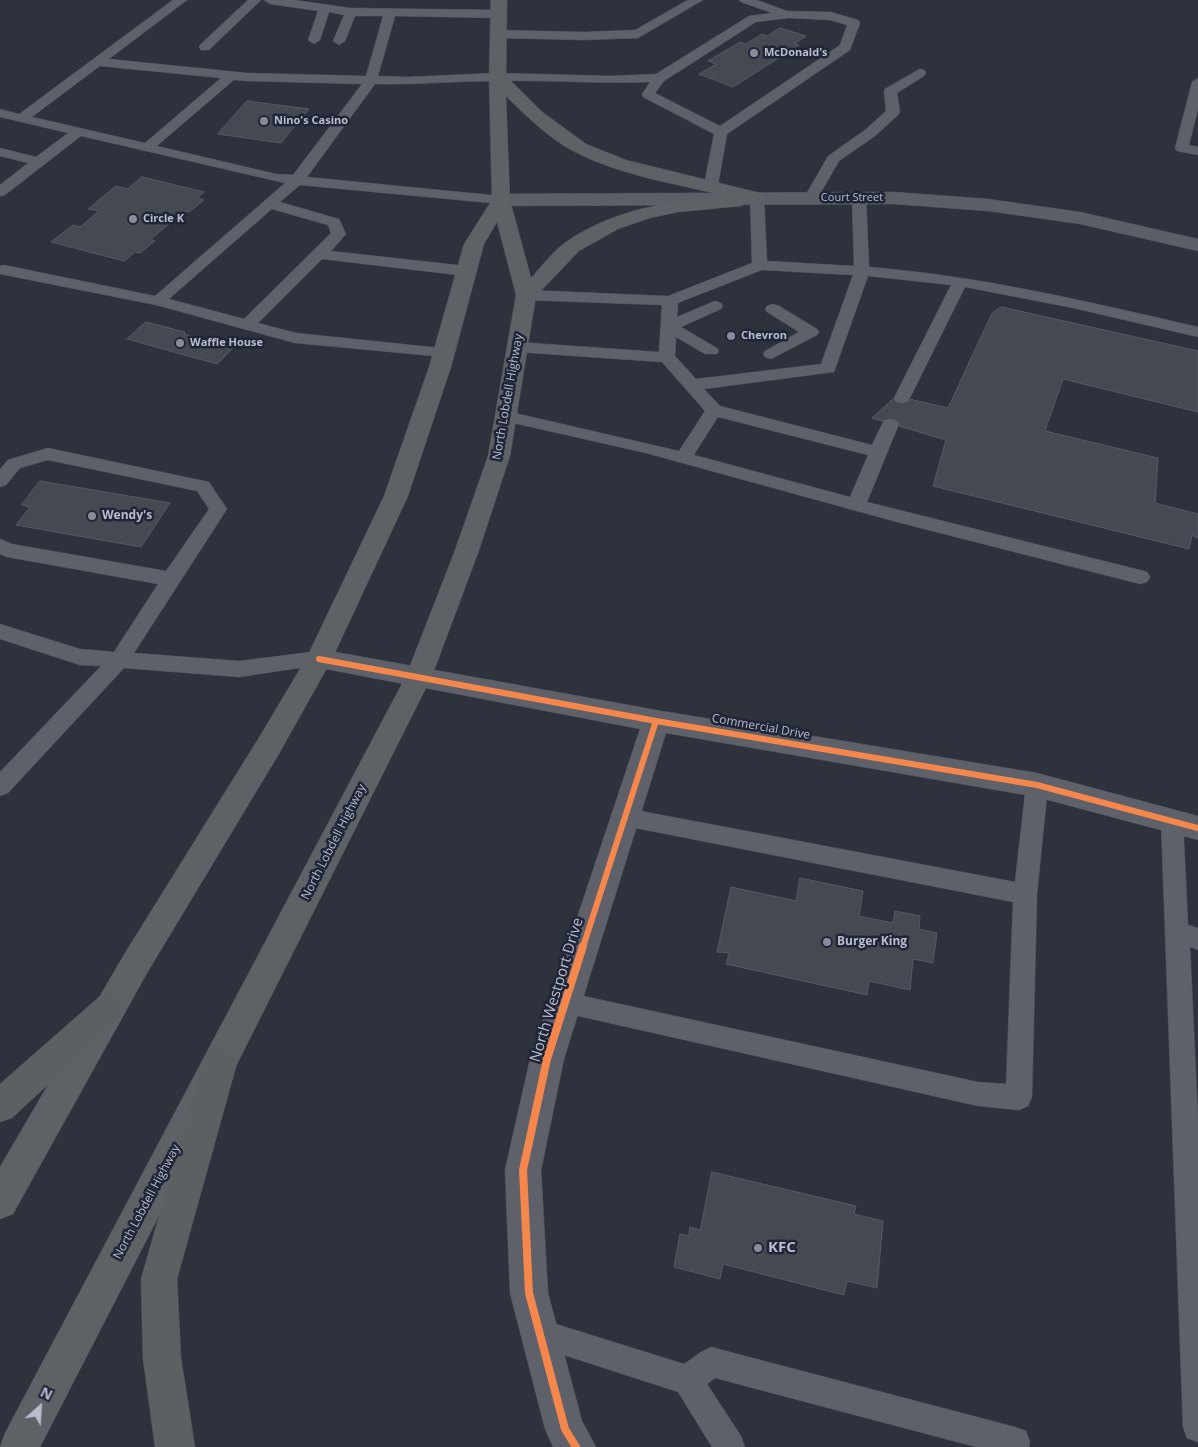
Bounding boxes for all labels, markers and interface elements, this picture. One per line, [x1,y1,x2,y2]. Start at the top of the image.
place label: McDonald's [764,46,828,60]
marker: McDonald's [748,47,760,59]
place label: Nino's Casino [274,114,348,128]
marker: Nino's Casino [258,115,270,127]
street label: Court Street [821,191,883,205]
place label: Circle K [143,212,184,226]
marker: Circle K [127,213,139,225]
place label: Chevron [741,329,787,343]
marker: Chevron [725,330,737,342]
street label: North Lobdell Highway [490,333,526,461]
place label: Waffle House [190,336,263,350]
marker: Waffle House [174,337,186,349]
place label: Wendy's [102,509,152,523]
marker: Wendy's [86,510,98,522]
street label: Commercial Drive [711,711,811,743]
street label: North Lobdell Highway [299,782,369,902]
street label: North Westport Drive [526,916,588,1064]
place label: Burger King [837,935,907,949]
marker: Burger King [821,936,833,948]
street label: North Lobdell Highway [111,1142,183,1262]
place label: KFC [768,1239,796,1257]
marker: KFC [752,1242,764,1254]
north arrow [15,1382,65,1432]
text: N [38,1382,56,1404]

